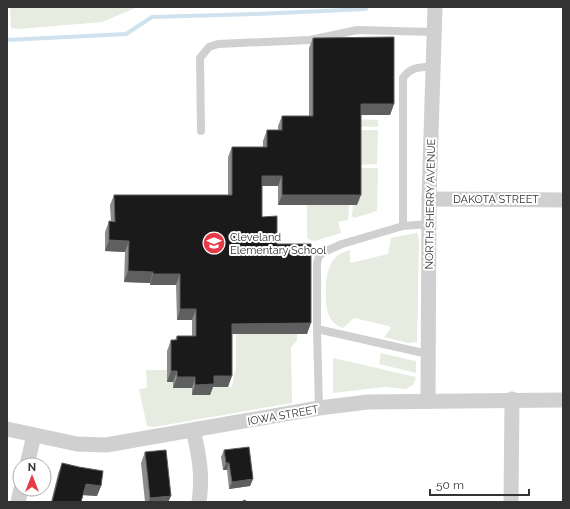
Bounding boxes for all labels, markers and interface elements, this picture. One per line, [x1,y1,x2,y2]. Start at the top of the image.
street label: NORTH SHERRY AVENUE [423,138,438,269]
street label: DAKOTA STREET [453,193,539,206]
school or university icon: Cleveland Elementary School [201,230,227,256]
place label: Cleveland Elementary School [230,231,326,257]
street label: IOWA STREET [246,403,320,428]
north arrow [12,457,52,497]
text: N [28,461,36,474]
scale bar [430,471,529,497]
text: 50 m [436,478,464,492]

